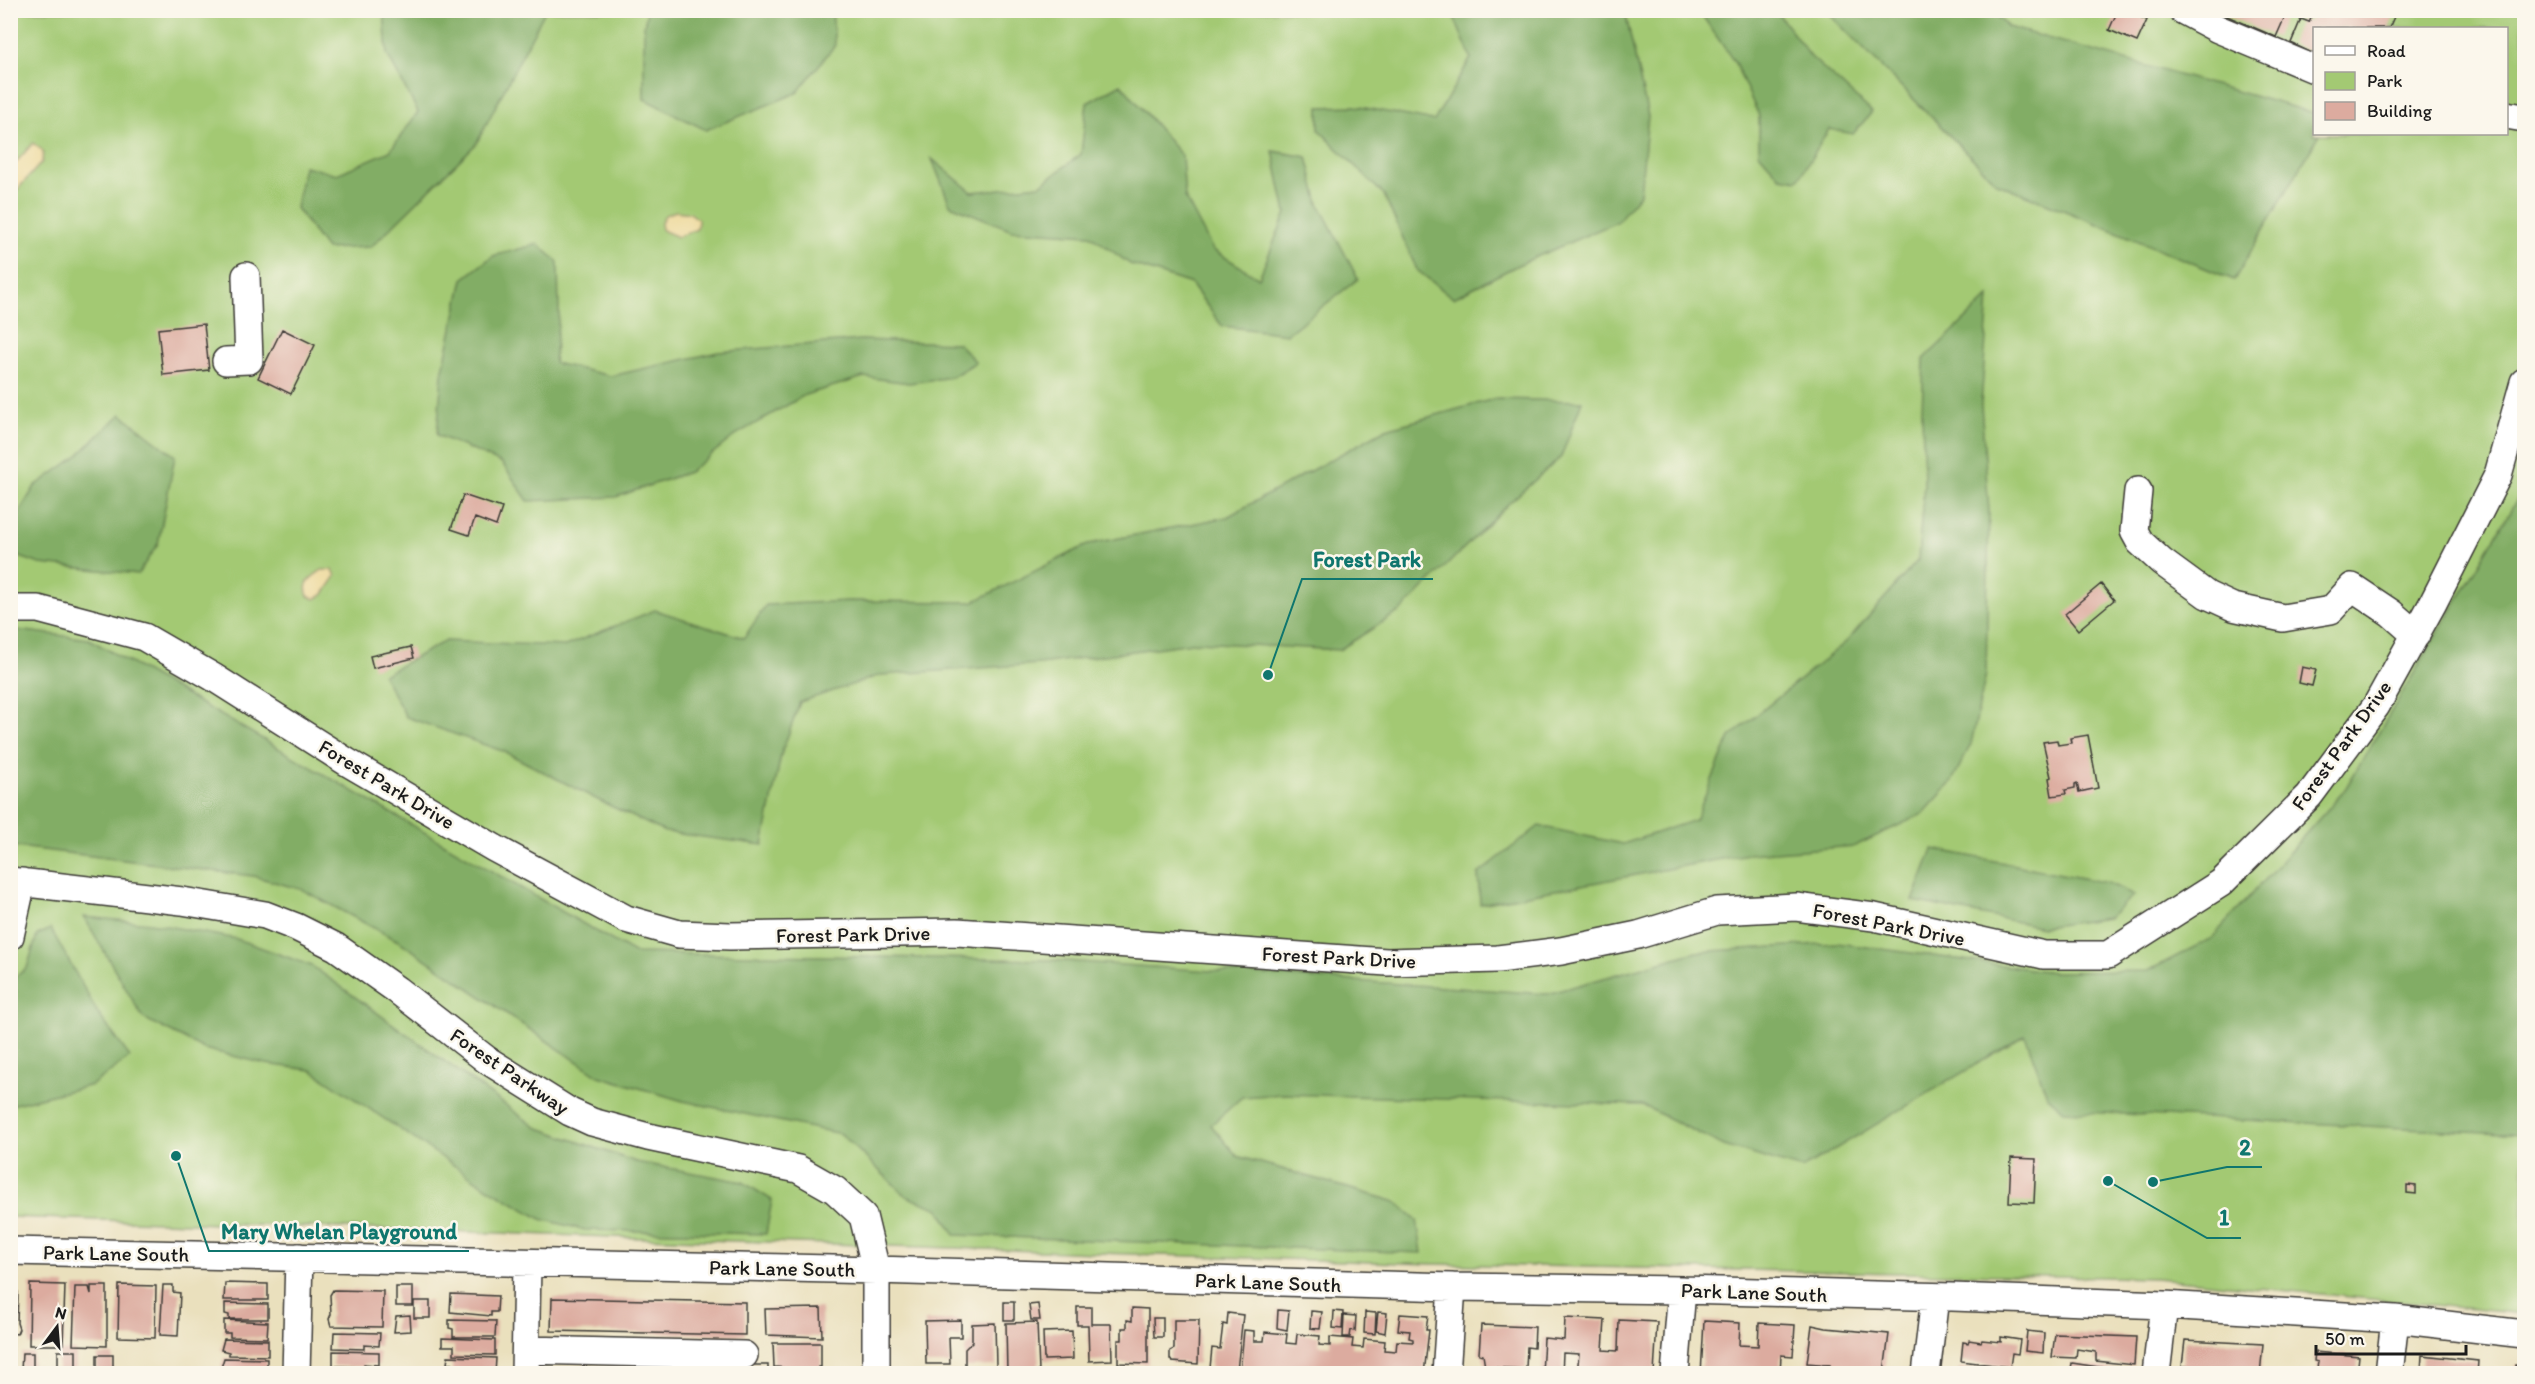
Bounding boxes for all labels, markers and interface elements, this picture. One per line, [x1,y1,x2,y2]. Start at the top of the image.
legend [2313,27,2508,135]
text: Road [2367,40,2406,62]
text: Park [2367,70,2402,92]
text: Building [2367,100,2433,122]
callout: Forest Park [1302,539,1433,579]
text: Forest Park [1313,546,1422,573]
street label: Forest Park Drive [2285,675,2397,815]
street label: Forest Park Drive [314,733,460,835]
street label: Forest Park Drive [1811,897,1967,951]
street label: Forest Park Drive [776,920,930,948]
street label: Forest Park Drive [1261,940,1417,974]
street label: Forest Parkway [446,1022,574,1120]
callout: 2 [2227,1127,2262,1167]
text: 2 [2239,1134,2251,1161]
callout: 1 [2207,1198,2241,1238]
text: 1 [2219,1204,2230,1231]
callout: Mary Whelan Playground [209,1211,469,1251]
text: Mary Whelan Playground [221,1218,457,1245]
street label: Park Lane South [43,1239,190,1267]
street label: Park Lane South [709,1254,856,1282]
street label: Park Lane South [1194,1267,1342,1297]
street label: Park Lane South [1680,1277,1828,1307]
north arrow [27,1297,87,1357]
text: N [53,1302,69,1324]
scale bar [2316,1318,2466,1356]
text: 50 m [2325,1328,2365,1350]

